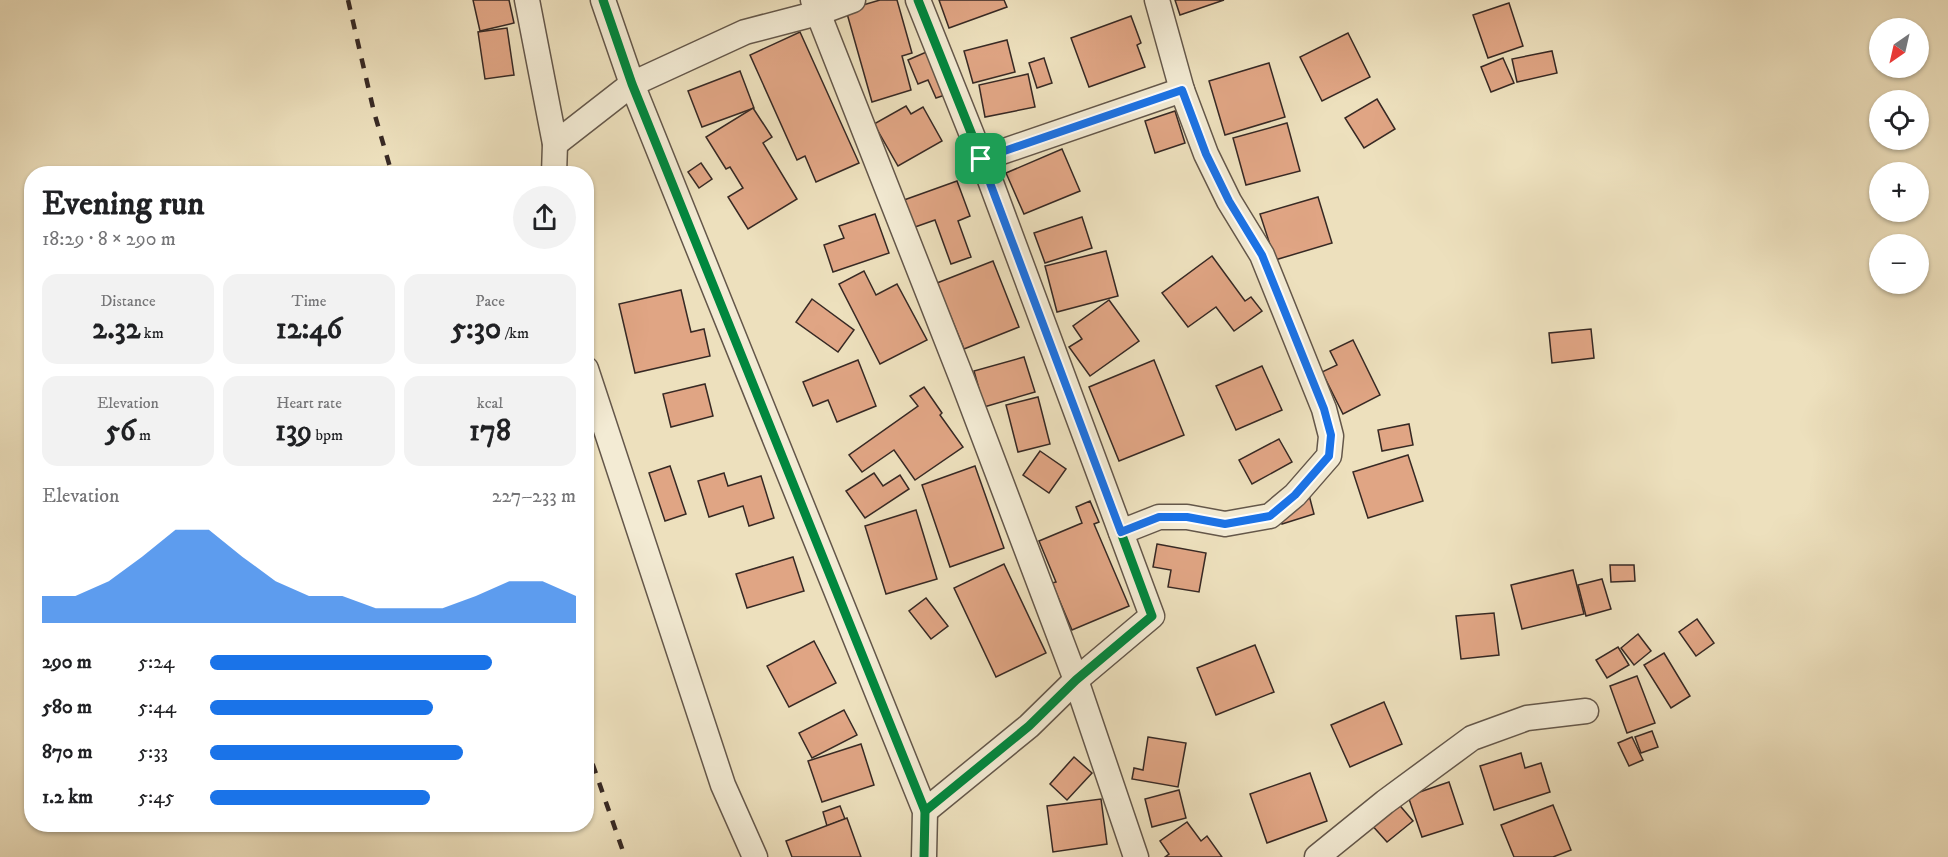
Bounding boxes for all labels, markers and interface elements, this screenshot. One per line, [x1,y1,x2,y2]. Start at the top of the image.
north arrow [1869,18,1929,78]
map controls [1869,18,1929,294]
button: locate [1869,90,1929,150]
pin [955,133,1006,184]
icon: arrive [964,142,997,175]
button: + [1869,162,1929,222]
text: Evening run [42,184,204,225]
button: share [513,186,576,249]
text: 18:29 · 8 × 290 m [42,227,176,252]
button: − [1869,234,1929,294]
text: Distance [100,291,156,311]
text: Time [292,291,326,311]
text: Pace [475,291,505,311]
text: 2.32 [92,311,140,348]
text: 12:46 [276,311,342,348]
text: 5:30 [451,311,501,348]
text: km [140,323,164,343]
text: /km [501,323,529,343]
text: Elevation [97,393,159,413]
text: Heart rate [276,393,342,413]
text: kcal [477,393,503,413]
text: 56 [105,413,136,450]
text: 139 [275,413,312,450]
text: 178 [469,413,511,450]
text: m [136,425,151,445]
text: bpm [312,425,343,445]
text: Elevation [42,484,119,509]
text: 227–233 m [492,484,576,509]
text: 290 m [42,650,92,675]
text: 5:24 [138,650,175,675]
text: 580 m [42,695,92,720]
text: 5:44 [138,695,176,720]
text: 870 m [42,740,93,765]
text: 5:33 [138,740,168,765]
text: 1.2 km [42,785,93,810]
text: 5:45 [138,785,174,810]

